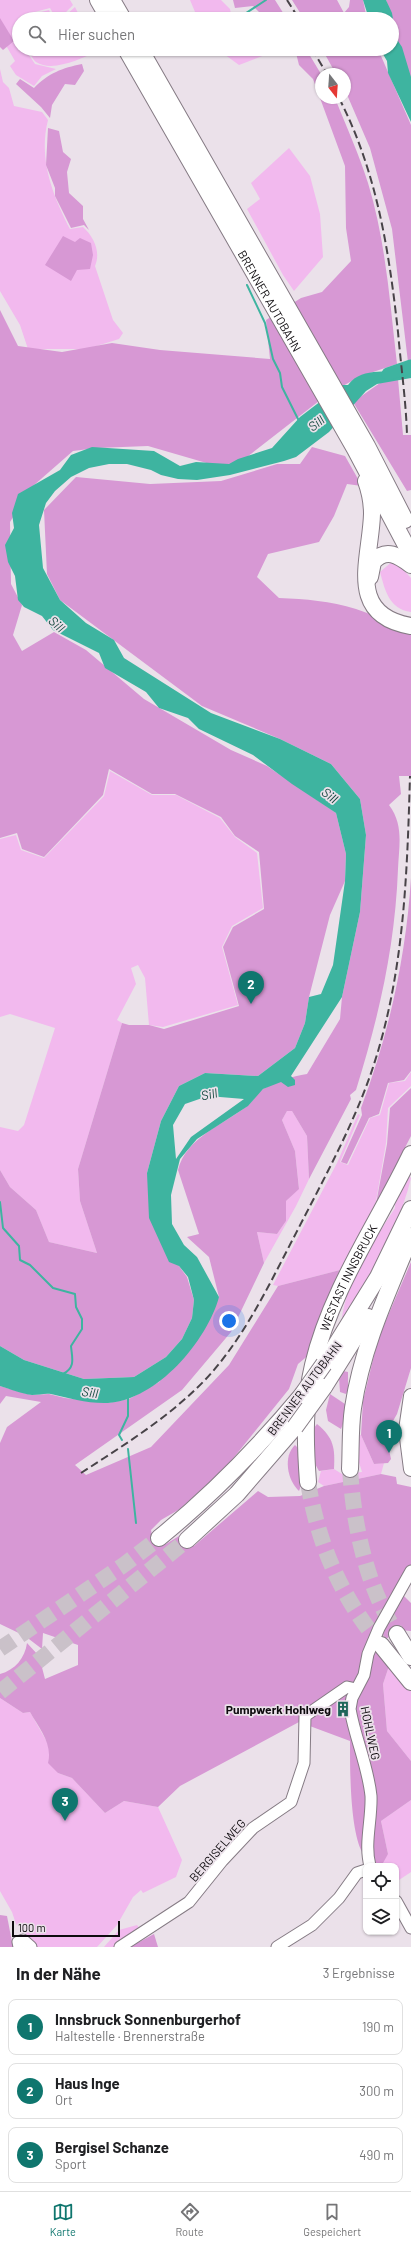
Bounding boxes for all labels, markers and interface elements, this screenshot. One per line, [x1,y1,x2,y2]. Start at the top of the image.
search box [12,12,399,56]
icon: search [26,23,48,45]
text: Hier suchen [58,25,135,43]
north arrow [315,68,351,104]
street label: BRENNER AUTOBAHN [236,248,305,354]
water label: Sill [305,412,327,434]
water label: Sill [46,613,69,636]
water label: Sill [319,784,341,806]
pin: 2 [238,971,264,1004]
water label: Sill [199,1084,219,1104]
street label: WESTAST INNSBRUCK [317,1221,380,1333]
your location [219,1311,239,1331]
street label: BRENNER AUTOBAHN [264,1338,344,1438]
water label: Sill [81,1383,99,1401]
pin: 1 [376,1420,402,1453]
building icon: Pumpwerk Hohlweg [334,1700,352,1718]
place label: Pumpwerk Hohlweg [226,1702,331,1716]
street label: HOHLWEG [358,1705,384,1761]
pin: 3 [52,1788,78,1821]
street label: BERGISELWEG [186,1816,248,1884]
map controls [363,1863,399,1935]
button: locate [363,1863,399,1899]
button: layers [363,1899,399,1935]
scale bar [12,1919,120,1938]
text: 100 m [18,1921,46,1934]
text: In der Nähe [16,1963,101,1983]
text: 3 Ergebnisse [323,1965,395,1981]
text: Innsbruck Sonnenburgerhof [55,2010,241,2028]
text: 1 [28,2019,32,2035]
text: 190 m [362,2019,394,2035]
text: Haltestelle · Brennerstraße [55,2028,205,2044]
text: Haus Inge [55,2074,120,2092]
text: 2 [26,2083,34,2099]
text: 300 m [359,2083,394,2099]
text: Ort [55,2092,73,2108]
text: Bergisel Schanze [55,2138,169,2156]
text: 3 [26,2147,34,2163]
text: 490 m [359,2147,394,2163]
text: Sport [55,2156,86,2172]
tab: Karte [50,2201,76,2238]
tab: Route [175,2201,204,2238]
tab: Gespeichert [303,2201,361,2238]

